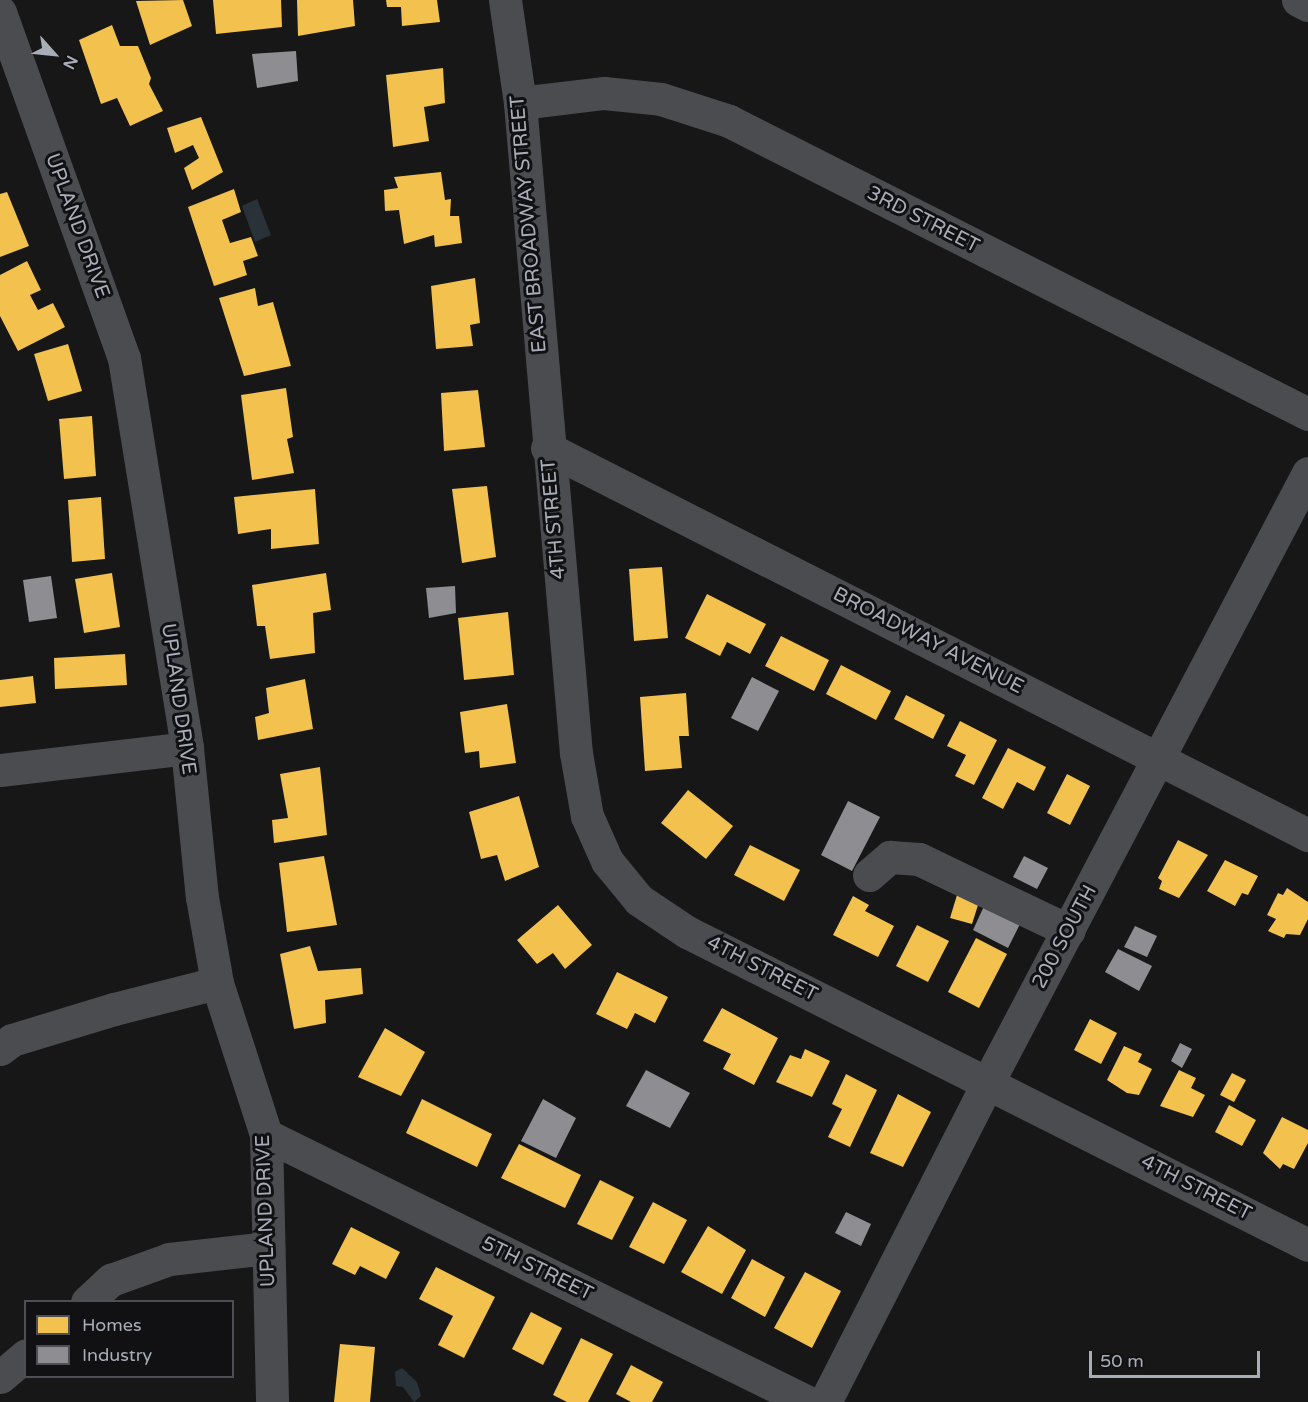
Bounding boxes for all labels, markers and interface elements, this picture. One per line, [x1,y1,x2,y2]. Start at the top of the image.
north arrow [24,24,84,84]
text: N [58,52,82,72]
street label: EAST BROADWAY STREET [506,94,552,354]
street label: UPLAND DRIVE [40,150,114,302]
street label: 3RD STREET [863,181,983,259]
street label: 4TH STREET [537,458,571,580]
street label: BROADWAY AVENUE [829,583,1027,699]
street label: UPLAND DRIVE [156,622,200,776]
street label: 200 SOUTH [1028,881,1102,993]
street label: 4TH STREET [703,931,821,1007]
street label: UPLAND DRIVE [251,1134,281,1288]
street label: 4TH STREET [1137,1150,1255,1226]
street label: 5TH STREET [477,1232,597,1306]
legend [24,1300,234,1378]
text: Homes [82,1314,142,1336]
scale bar [1092,1339,1263,1377]
text: Industry [82,1344,152,1366]
text: 50 m [1100,1350,1144,1372]

